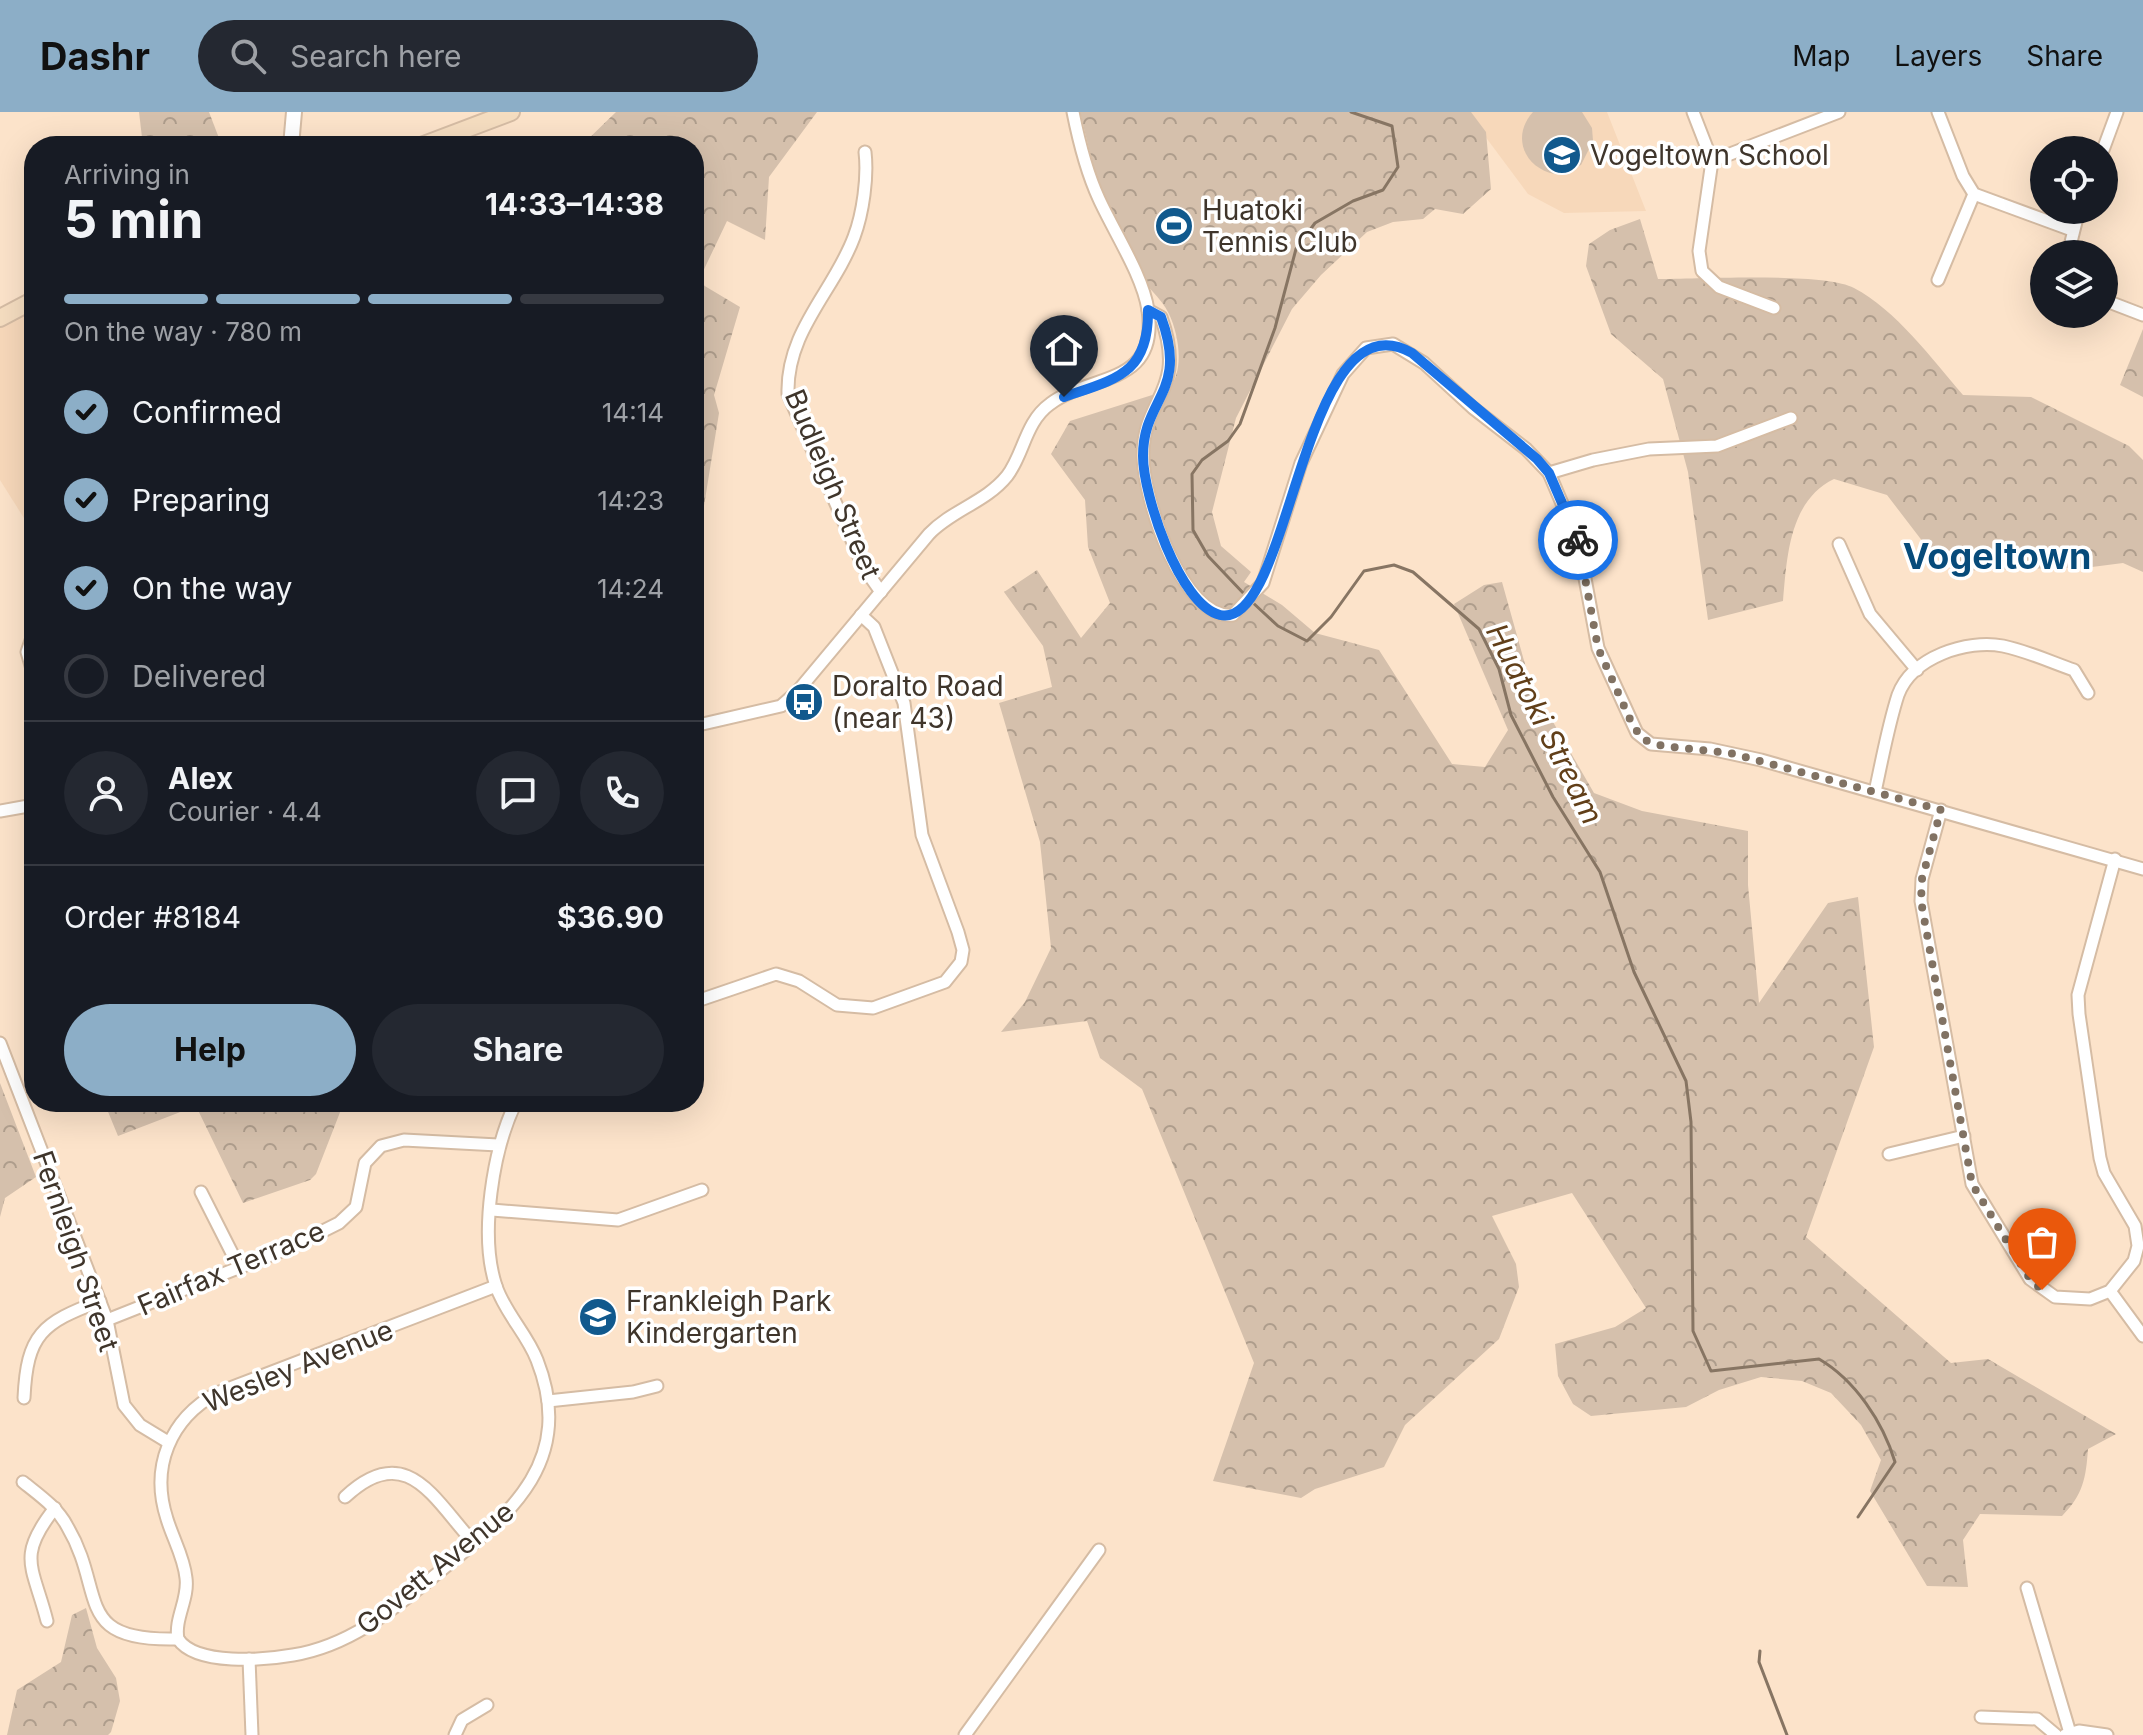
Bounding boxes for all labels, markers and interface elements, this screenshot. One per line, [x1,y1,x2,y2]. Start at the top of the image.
search box [198,20,758,92]
text: Dashr [40,33,150,79]
icon: search [226,34,270,78]
text: Search here [290,38,461,74]
text: Map [1792,39,1850,73]
text: Layers [1894,39,1982,73]
text: Share [2026,39,2103,73]
school or university icon: Vogeltown School [1541,134,1583,176]
map controls [2030,136,2118,328]
button: locate [2030,136,2118,224]
place label: Vogeltown School [1590,138,1829,172]
text: Arriving in [64,159,190,190]
text: 14:33–14:38 [485,186,664,222]
text: 5 min [64,188,203,251]
place label: Huatoki Tennis Club [1202,193,1358,259]
sports icon: Huatoki Tennis Club [1153,205,1195,247]
button: layers [2030,240,2118,328]
pin [1030,315,1098,397]
text: On the way · 780 m [64,316,302,347]
icon: home [1042,327,1086,371]
street label: Budleigh Street [778,384,888,584]
icon: check [64,390,108,434]
text: Confirmed [132,394,282,430]
text: 14:14 [602,397,664,428]
icon: check [64,478,108,522]
text: Preparing [132,482,270,518]
text: 14:23 [597,485,664,516]
courier [1538,500,1618,580]
icon: bike [1556,518,1600,562]
district label: Vogeltown [1903,534,2091,578]
icon: check [64,566,108,610]
text: On the way [132,570,292,606]
text: 14:24 [597,573,664,604]
water label: Huatoki Stream [1479,617,1611,830]
text: Delivered [132,658,266,694]
place label: Doralto Road (near 43) [832,669,1004,735]
bus stop icon: Doralto Road (near 43) [783,681,825,723]
button: person [64,751,148,835]
button: chat [476,751,560,835]
button: phone [580,751,664,835]
text: Alex [168,760,233,796]
text: Courier · 4.4 [168,796,322,827]
text: Order #8184 [64,899,241,935]
text: $36.90 [557,899,664,935]
button: Help [64,1004,356,1096]
button: Share [372,1004,664,1096]
street label: Fernleigh Street [26,1146,126,1356]
pin [2008,1208,2076,1290]
street label: Fairfax Terrace [132,1213,330,1323]
icon: bag [2020,1220,2064,1264]
place label: Frankleigh Park Kindergarten [626,1284,831,1350]
school or university icon: Frankleigh Park Kindergarten [577,1296,619,1338]
street label: Wesley Avenue [198,1312,398,1420]
street label: Govett Avenue [349,1494,521,1642]

